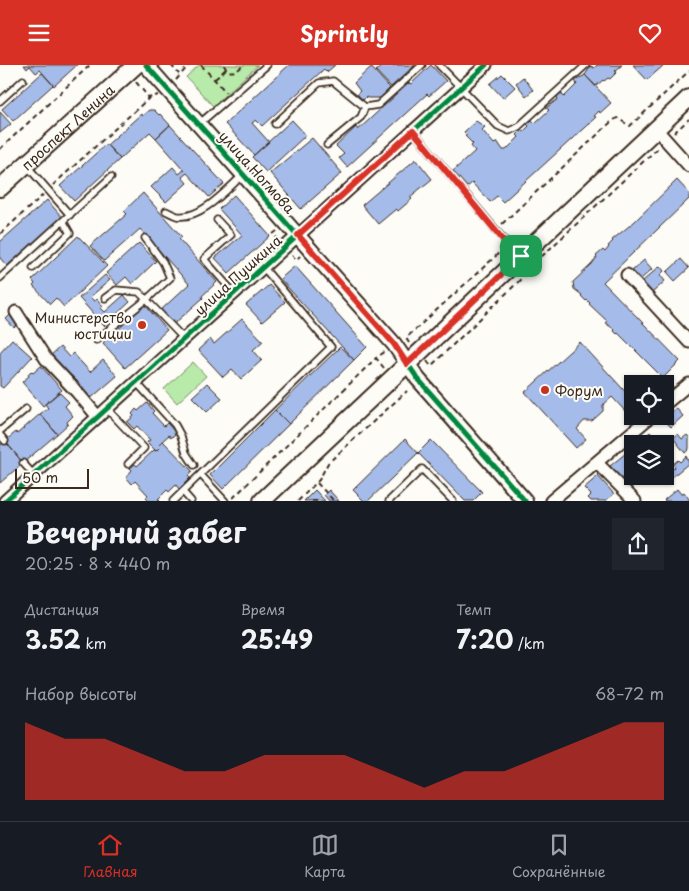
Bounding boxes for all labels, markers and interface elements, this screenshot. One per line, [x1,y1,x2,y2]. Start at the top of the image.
text: Sprintly [300,16,389,49]
icon: menu [25,19,53,47]
icon: heart [636,19,664,47]
street label: проспект Ленина [16,79,119,175]
street label: улица Ногмова [214,126,300,218]
street label: улица Пушкина [190,230,286,320]
pin [500,235,542,277]
icon: arrive [507,242,535,270]
place label: Министерство юстиции [34,307,132,344]
marker: Министерство юстиции [136,319,148,331]
map controls [624,375,674,485]
button: locate [624,375,674,425]
place label: Форум [555,380,603,401]
marker: Форум [539,384,551,396]
button: layers [624,435,674,485]
scale bar [15,466,89,489]
text: 50 m [22,467,58,488]
text: Вечерний забег [25,510,246,553]
button: share [612,518,664,570]
text: 20:25 · 8 × 440 m [25,551,170,575]
text: Дистанция [25,599,99,620]
text: Время [241,599,285,620]
text: Темп [456,599,492,620]
text: 3.52 [25,620,81,658]
text: 25:49 [241,620,313,658]
text: 7:20 [456,620,513,658]
text: km [81,633,106,654]
text: /km [513,633,545,654]
text: Набор высоты [25,681,137,705]
text: 68–72 m [595,681,664,705]
tab: Главная [83,831,138,882]
tab: Карта [304,831,345,882]
tab: Сохранённые [512,831,606,882]

